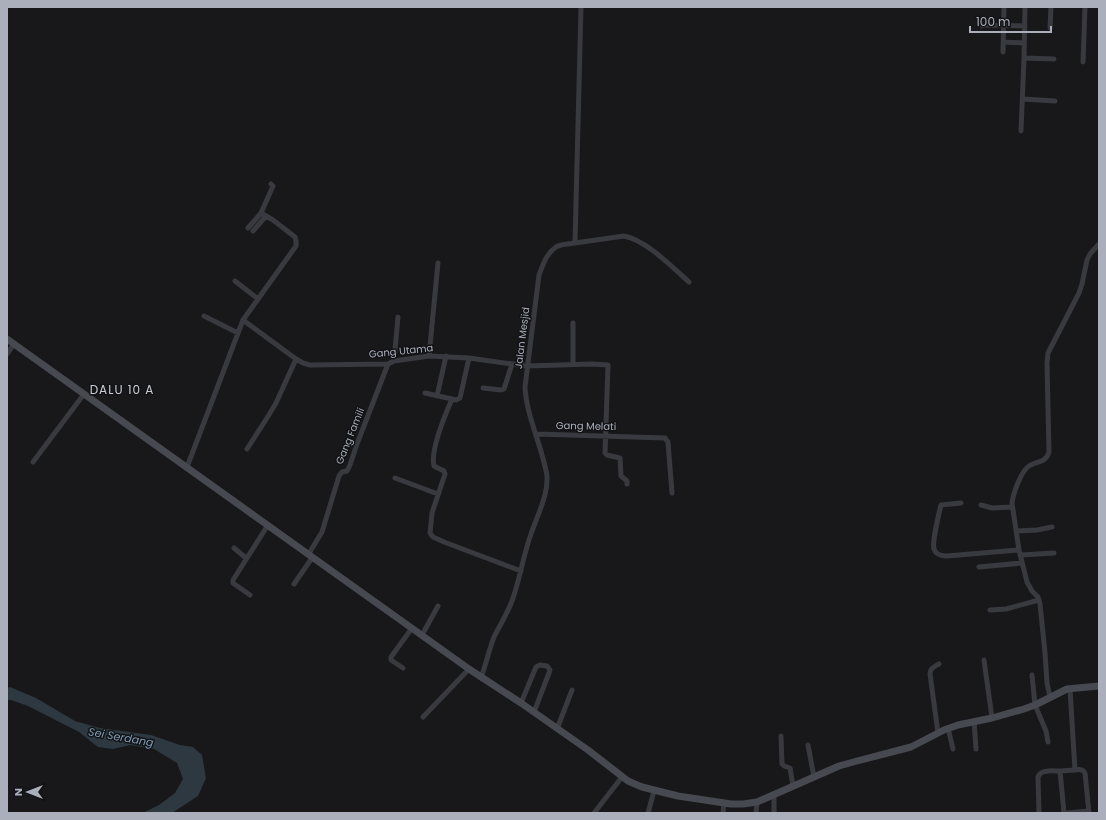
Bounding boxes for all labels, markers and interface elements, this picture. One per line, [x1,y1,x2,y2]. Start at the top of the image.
scale bar [970,8,1051,34]
text: 100 m [976,13,1010,30]
street label: Jalan Mesjid [511,306,533,370]
street label: Gang Utama [368,340,434,362]
district label: DALU 10 A [90,381,154,398]
street label: Gang Famili [332,405,368,467]
street label: Gang Melati [556,418,616,434]
water label: Sei Serdang [87,723,155,751]
north arrow [8,772,48,812]
text: N [10,788,26,796]

